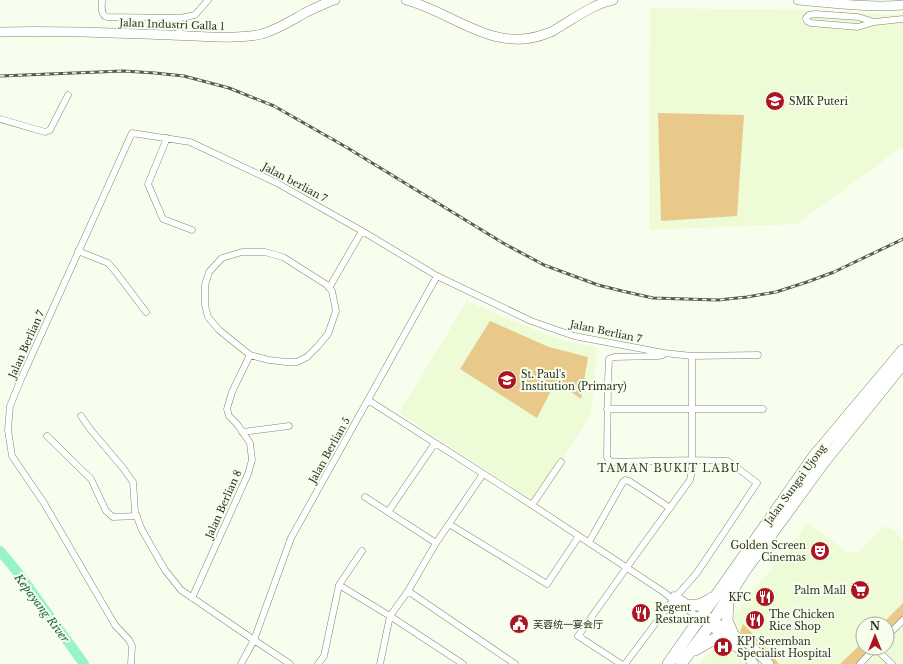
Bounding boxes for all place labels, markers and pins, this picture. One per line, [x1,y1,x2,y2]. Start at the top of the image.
school or university icon: SMK Puteri [764,90,786,112]
place label: SMK Puteri [789,95,849,108]
place label: St. Paul's Institution (Primary) [521,368,627,393]
school or university icon: St. Paul's Institution (Primary) [496,369,518,391]
place label: Golden Screen Cinemas [730,539,806,564]
theatre icon: Golden Screen Cinemas [809,540,831,562]
supermarket icon: Palm Mall [849,579,871,601]
place label: Palm Mall [794,584,846,597]
restaurant icon: KFC [754,586,776,608]
place label: KFC [728,591,751,604]
place label: Regent Restaurant [655,601,710,626]
restaurant icon: Regent Restaurant [630,602,652,624]
place label: The Chicken Rice Shop [769,608,835,633]
restaurant icon: The Chicken Rice Shop [744,609,766,631]
public building icon: 芙蓉统一宴会厅 [508,613,530,635]
place label: 芙蓉统一宴会厅 [533,618,603,631]
place label: KPJ Seremban Specialist Hospital [737,635,831,660]
hospital icon: KPJ Seremban Specialist Hospital [712,636,734,658]

